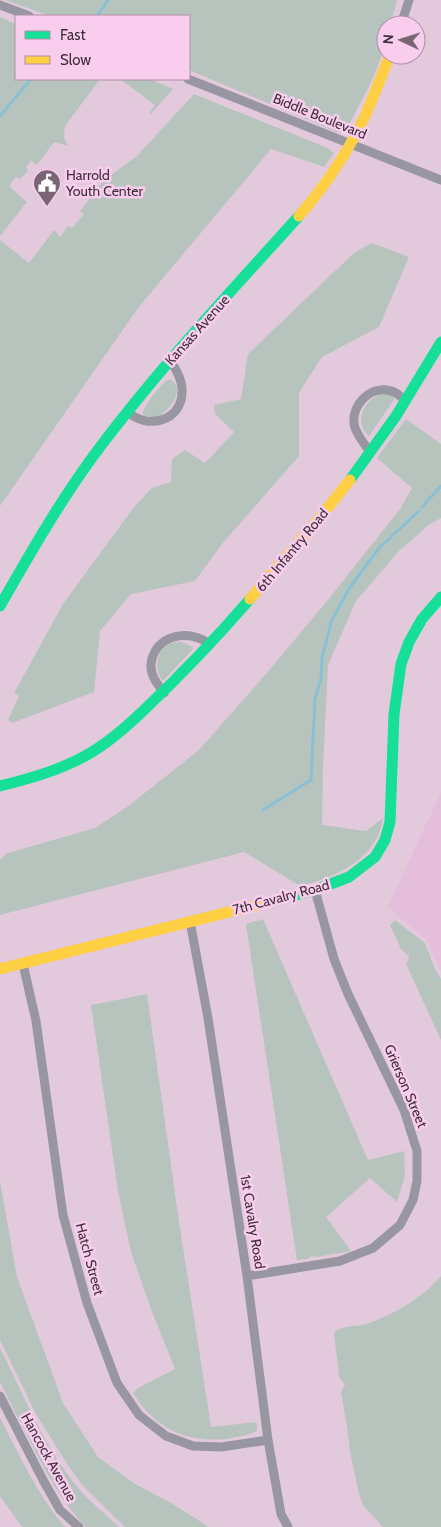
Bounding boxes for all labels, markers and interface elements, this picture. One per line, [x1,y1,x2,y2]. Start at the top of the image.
legend [15,15,190,80]
north arrow [376,15,426,65]
text: Fast [60,26,85,44]
text: N [379,34,397,45]
text: Slow [60,51,91,69]
street label: Biddle Boulevard [270,89,370,143]
place label: Harrold Youth Center [65,166,143,200]
public building icon: Harrold Youth Center [32,168,62,207]
street label: Kansas Avenue [161,291,233,369]
street label: 6th Infantry Road [252,505,332,595]
street label: 7th Cavalry Road [231,875,331,919]
street label: Grierson Street [380,1042,432,1131]
street label: 1st Cavalry Road [237,1174,269,1270]
street label: Hatch Street [72,1221,108,1297]
street label: Hancock Avenue [17,1410,81,1504]

